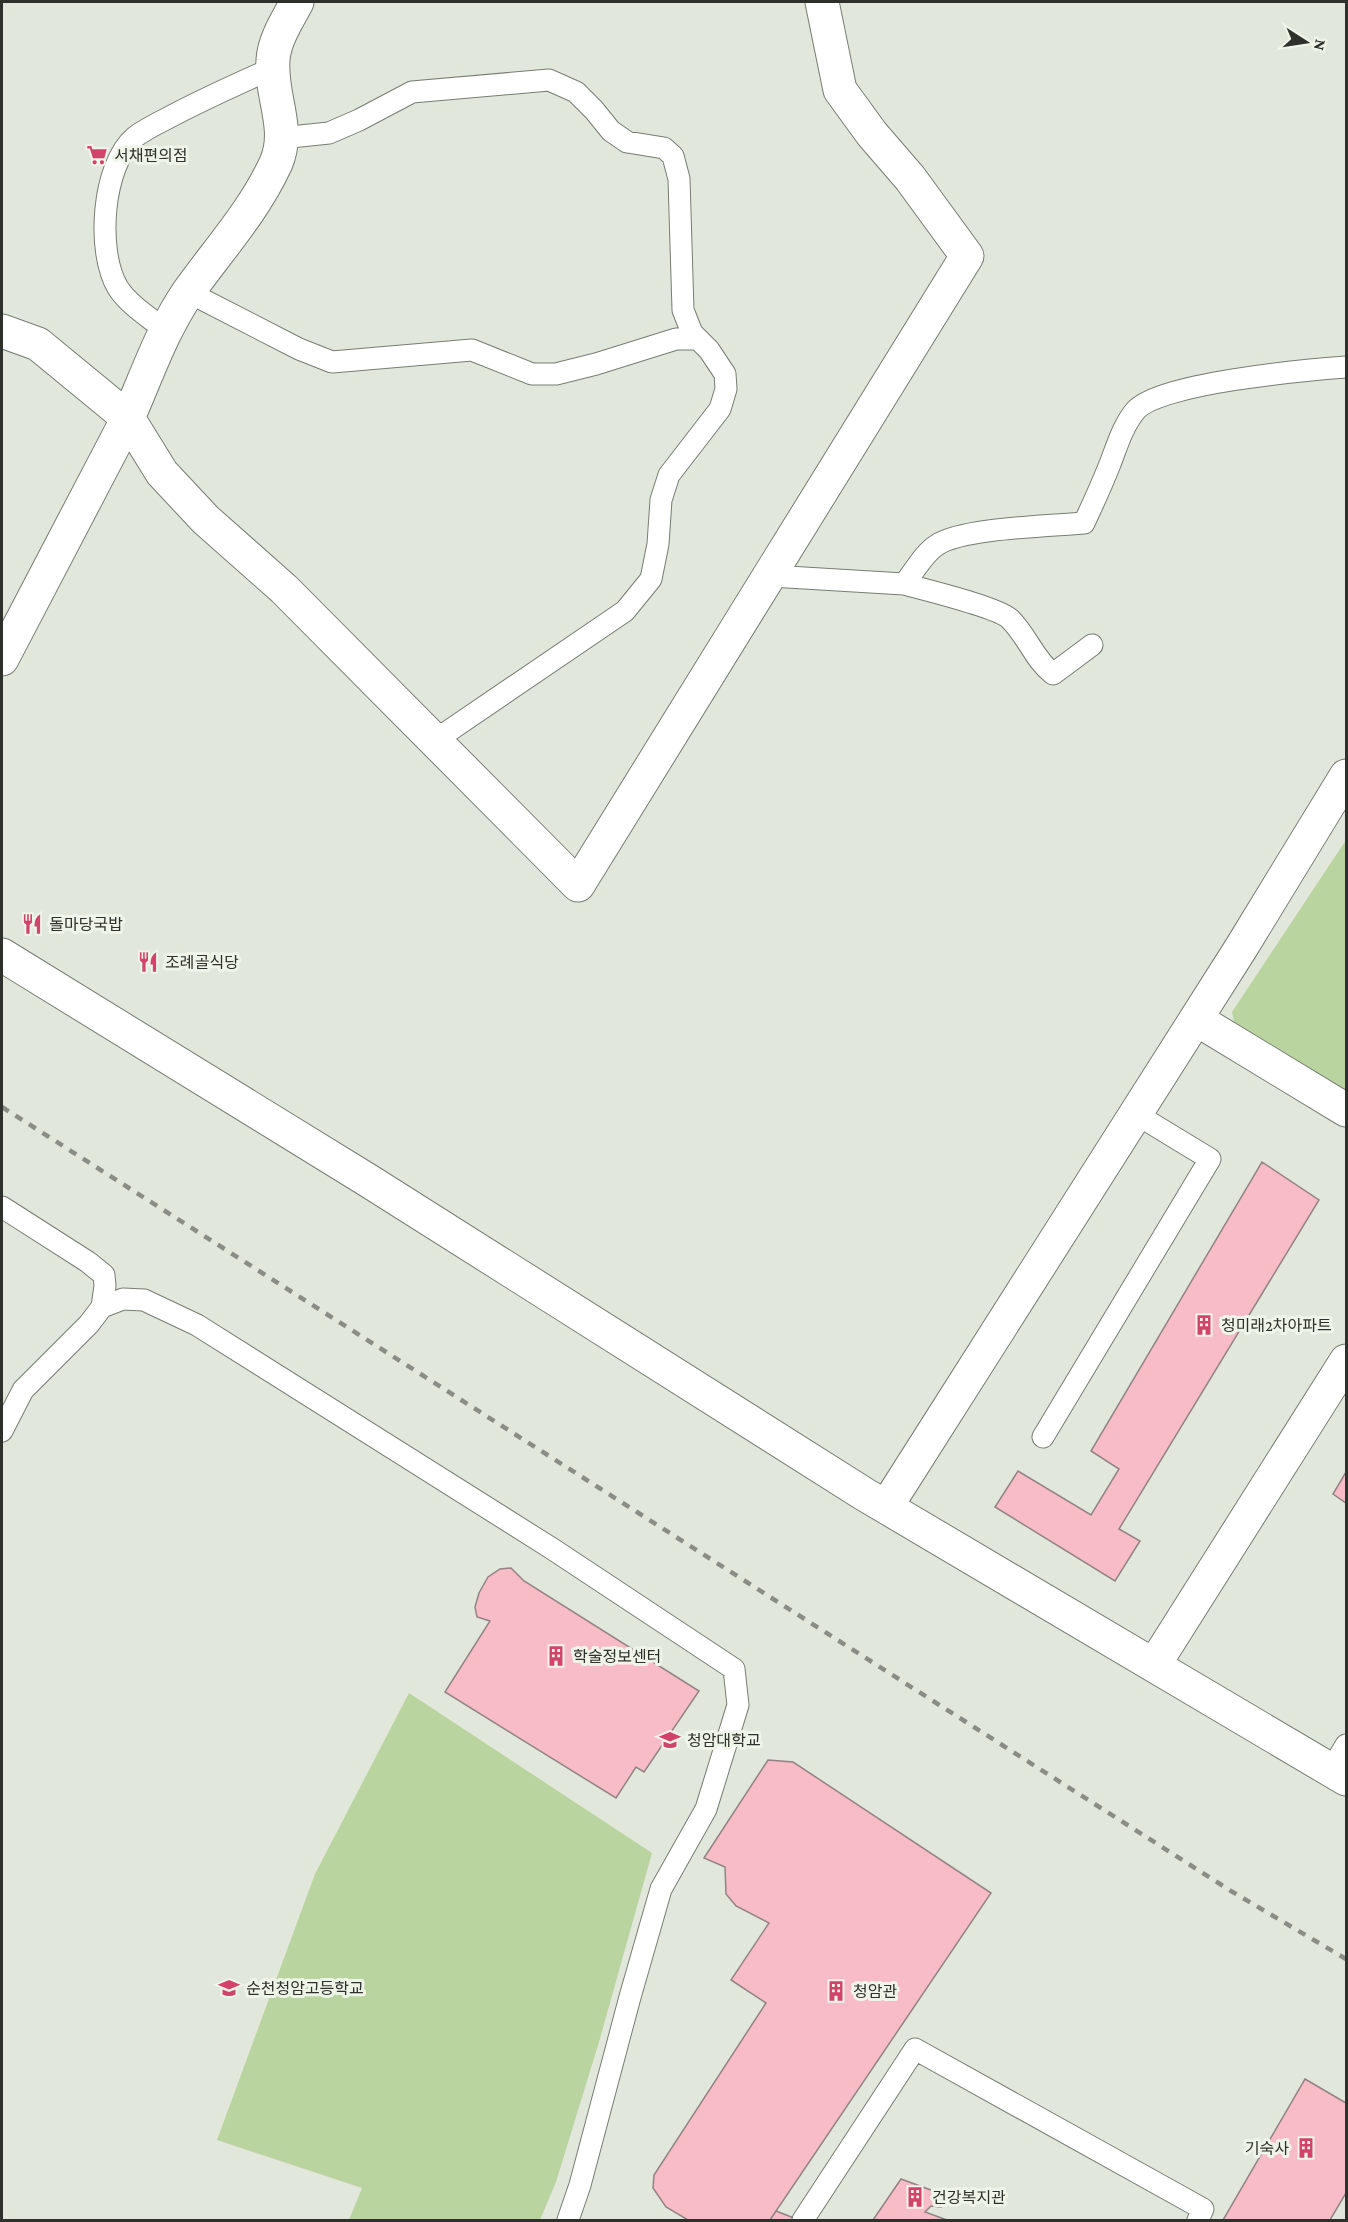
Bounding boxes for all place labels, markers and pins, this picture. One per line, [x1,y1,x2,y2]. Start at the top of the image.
supermarket icon: 서채편의점 [85,143,109,167]
place label: 서채편의점 [114,147,188,164]
restaurant icon: 돌마당국밥 [20,912,44,936]
place label: 돌마당국밥 [49,916,123,933]
restaurant icon: 조례골식당 [136,950,160,974]
place label: 조례골식당 [165,954,239,971]
building icon: 청미래2차아파트 [1192,1313,1216,1337]
place label: 청미래2차아파트 [1221,1317,1332,1334]
building icon: 학술정보센터 [544,1644,568,1668]
place label: 학술정보센터 [573,1648,661,1665]
school or university icon: 청암대학교 [658,1728,682,1752]
place label: 청암대학교 [687,1732,761,1749]
school or university icon: 순천청암고등학교 [217,1976,241,2000]
building icon: 청암관 [824,1979,848,2003]
place label: 순천청암고등학교 [246,1980,364,1997]
place label: 청암관 [853,1983,897,2000]
building icon: 기숙사 [1294,2136,1318,2160]
place label: 기숙사 [1245,2140,1289,2157]
building icon: 건강복지관 [903,2185,927,2209]
place label: 건강복지관 [932,2189,1006,2206]

